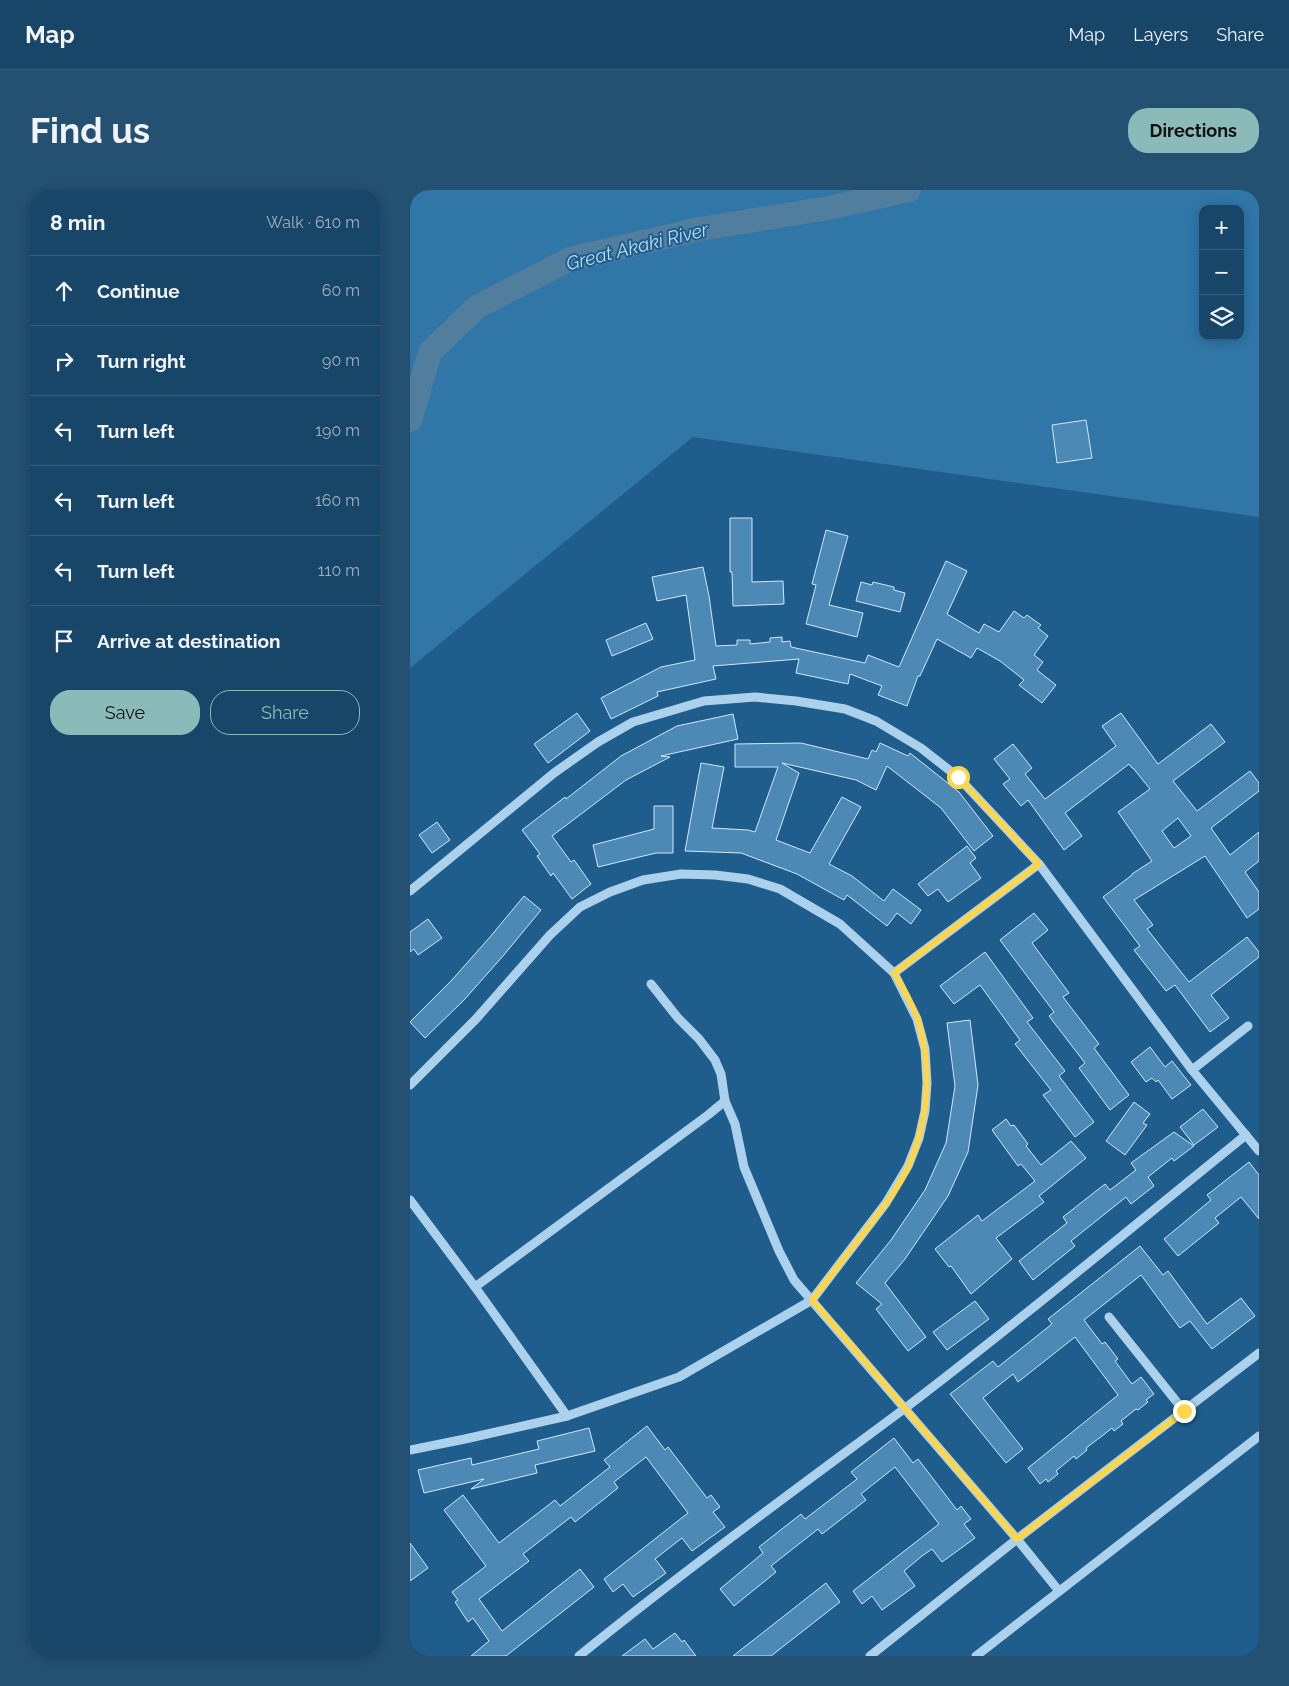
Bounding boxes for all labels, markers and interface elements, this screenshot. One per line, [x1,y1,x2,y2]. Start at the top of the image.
text: Map [25,20,75,49]
text: Map [1069,24,1105,45]
text: Layers [1133,24,1188,45]
text: Share [1216,24,1264,45]
button: Directions [1128,108,1259,153]
text: Find us [30,110,150,151]
map controls [1199,205,1244,340]
button: + [1199,205,1244,250]
text: 8 min [50,210,105,235]
text: Walk · 610 m [266,213,360,232]
water label: Great Akaki River [564,217,712,274]
button: − [1199,250,1244,295]
icon: ahead [50,277,78,305]
text: Continue [97,280,180,302]
text: 60 m [322,281,360,300]
button: layers [1199,295,1244,340]
icon: right [50,347,78,375]
text: Turn right [97,350,186,372]
text: 90 m [322,351,360,370]
icon: left [50,417,78,445]
text: Turn left [97,420,174,442]
text: 190 m [315,421,360,440]
icon: left [50,487,78,515]
text: Turn left [97,490,174,512]
text: 160 m [315,491,360,510]
icon: left [50,557,78,585]
text: Turn left [97,560,174,582]
text: 110 m [318,561,360,580]
icon: arrive [50,627,78,655]
text: Arrive at destination [97,630,281,652]
button: Save [50,690,200,735]
button: Share [210,690,360,735]
route start [947,766,970,789]
route end [1173,1400,1196,1423]

